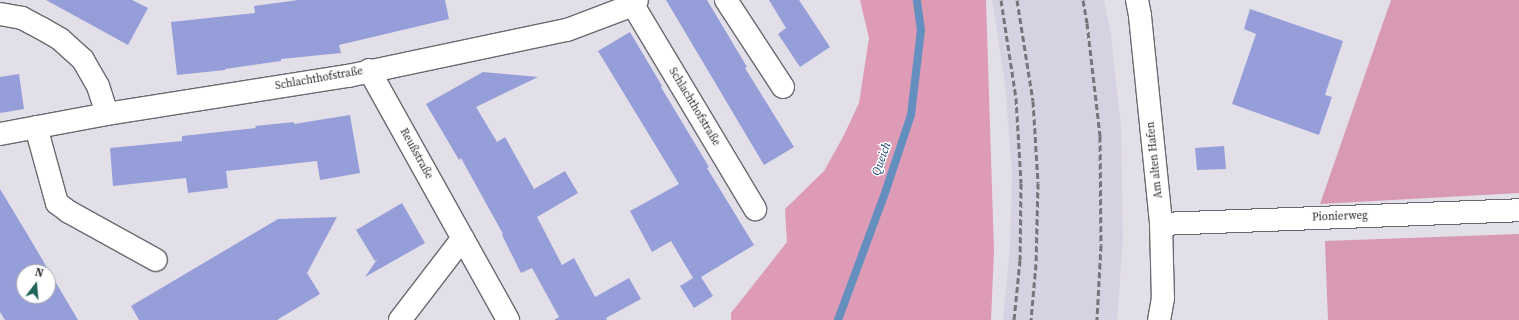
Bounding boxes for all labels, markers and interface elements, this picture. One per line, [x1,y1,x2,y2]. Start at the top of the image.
street label: Schlachthofstraße [274,65,364,93]
street label: Schlachthofstraße [665,66,723,148]
street label: Am alten Hafen [1144,121,1166,199]
street label: Reußstraße [397,126,435,182]
water label: Queich [869,140,895,178]
street label: Pionierweg [1312,209,1368,225]
north arrow [16,264,56,304]
text: N [33,265,45,281]

